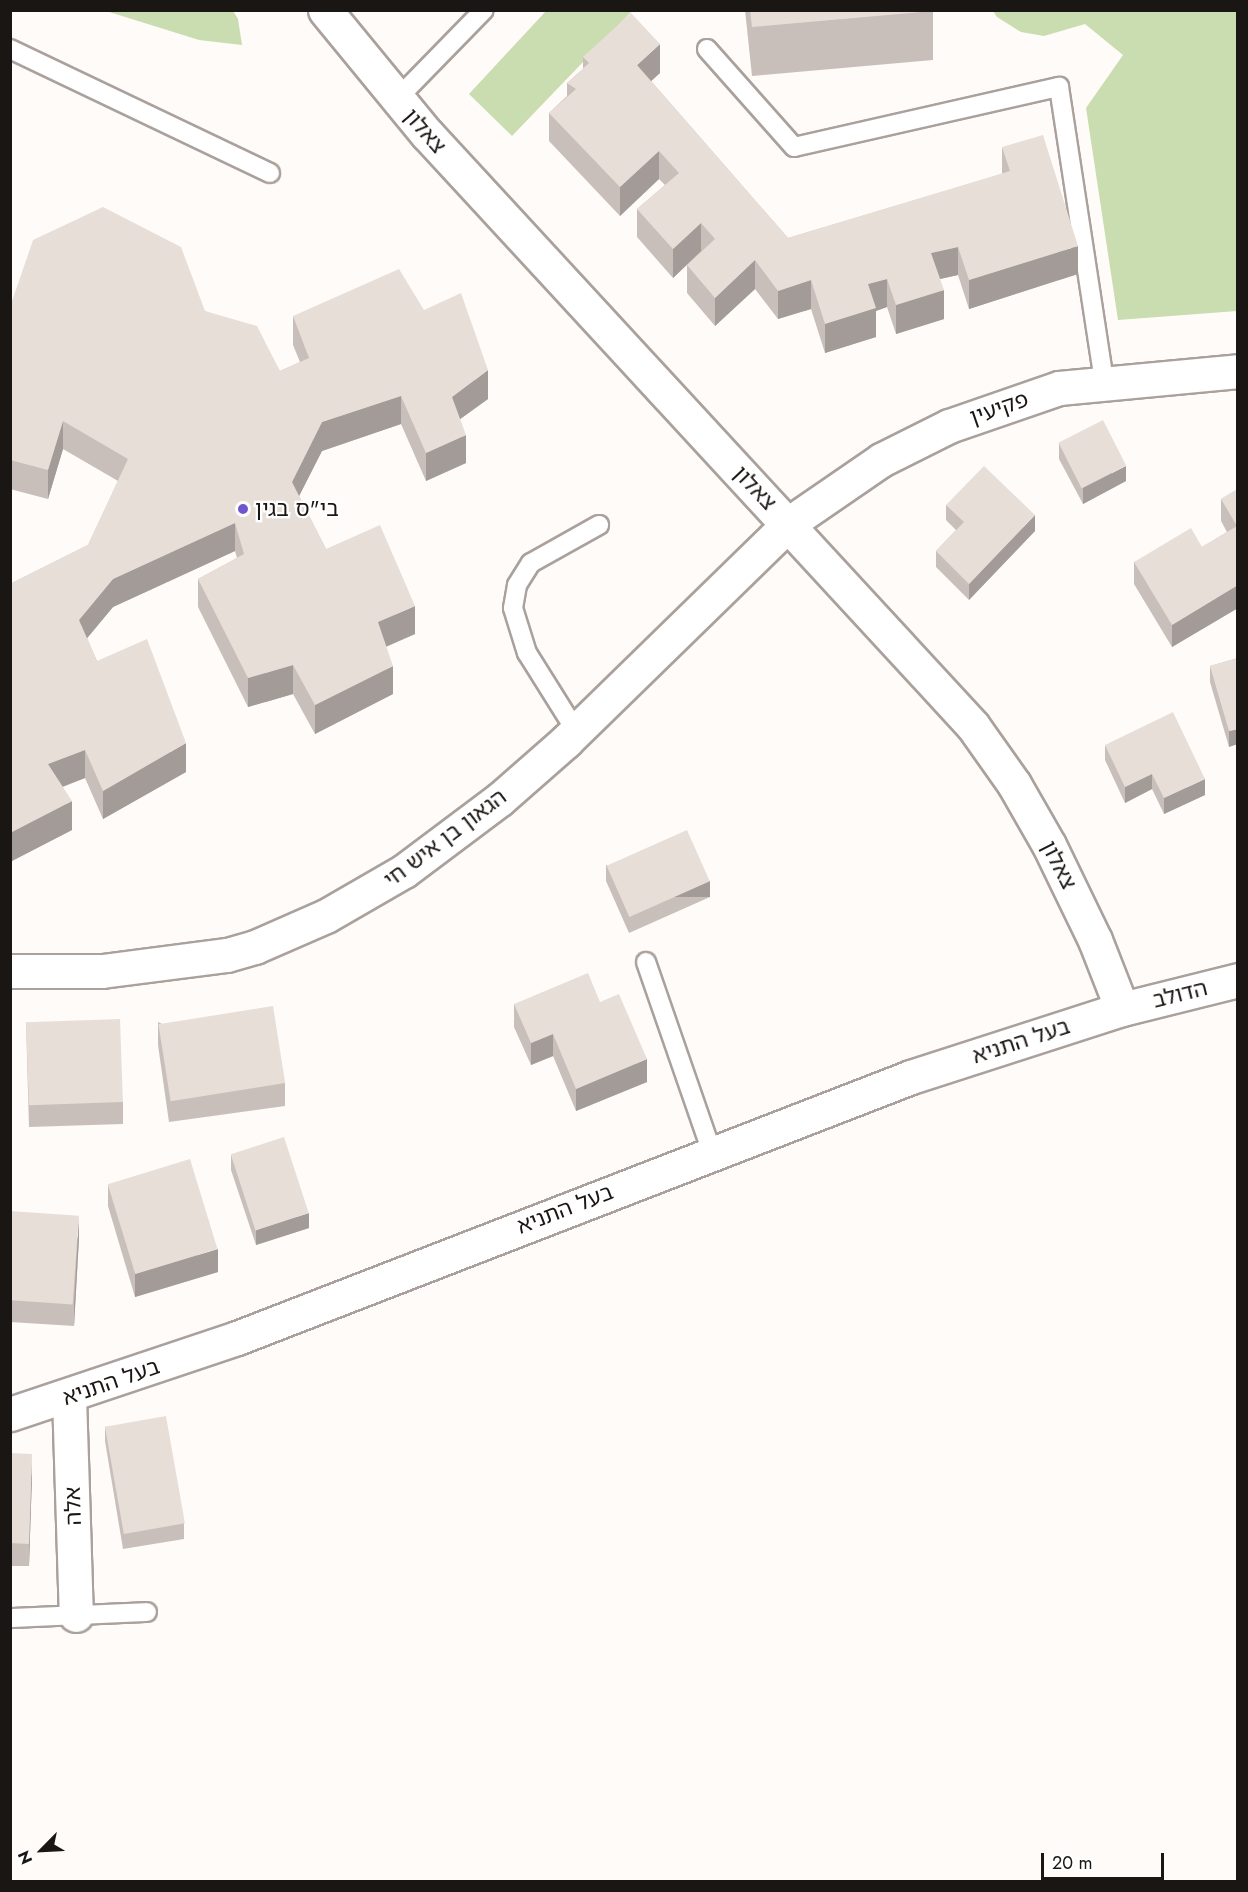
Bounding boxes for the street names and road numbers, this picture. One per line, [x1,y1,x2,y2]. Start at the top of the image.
street label: צאלון [398,103,452,159]
street label: פקיעין [966,386,1032,430]
street label: צאלון [728,460,782,516]
street label: הגאון בן איש חי [379,783,511,893]
street label: צאלון [1036,836,1082,894]
street label: הדולב [1150,974,1210,1014]
street label: בעל התניא [969,1013,1073,1069]
street label: בעל התניא [513,1179,617,1239]
street label: בעל התניא [59,1353,163,1411]
street label: אלה [59,1486,87,1526]

